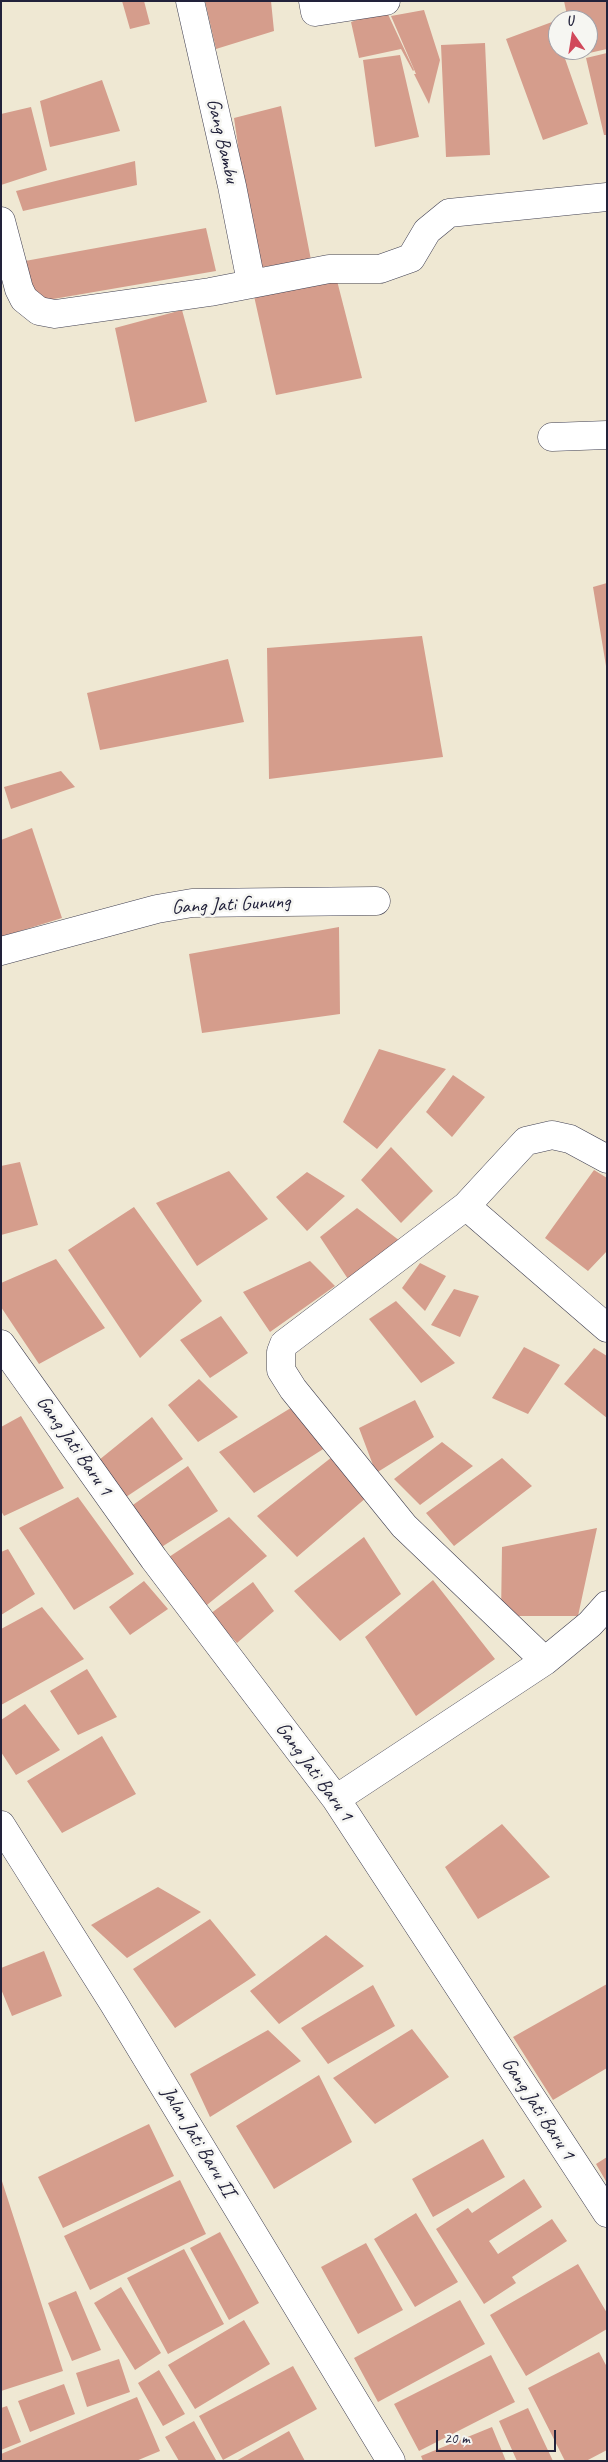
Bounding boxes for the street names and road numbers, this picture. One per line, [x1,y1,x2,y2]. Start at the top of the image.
street label: Gang Bambu [201,96,243,186]
street label: Gang Jati Gunung [171,890,291,920]
street label: Gang Jati Baru 1 [31,1391,117,1501]
street label: Gang Jati Baru 1 [270,1718,358,1826]
street label: Gang Jati Baru 1 [496,2053,580,2165]
street label: Jalan Jati Baru II [156,2082,240,2202]

